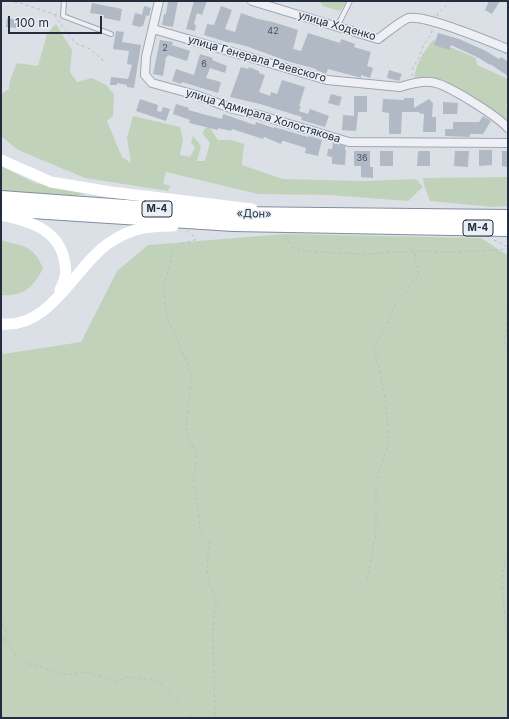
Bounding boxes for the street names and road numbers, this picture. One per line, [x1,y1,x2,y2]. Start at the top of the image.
street label: улица Ходенко [297,9,377,43]
street label: улица Генерала Раевского [186,33,328,85]
street label: улица Адмирала Холостякова [184,86,342,146]
road number: М-4 [142,201,172,217]
street label: «Дон» [236,207,272,221]
road number: М-4 [463,220,493,236]

